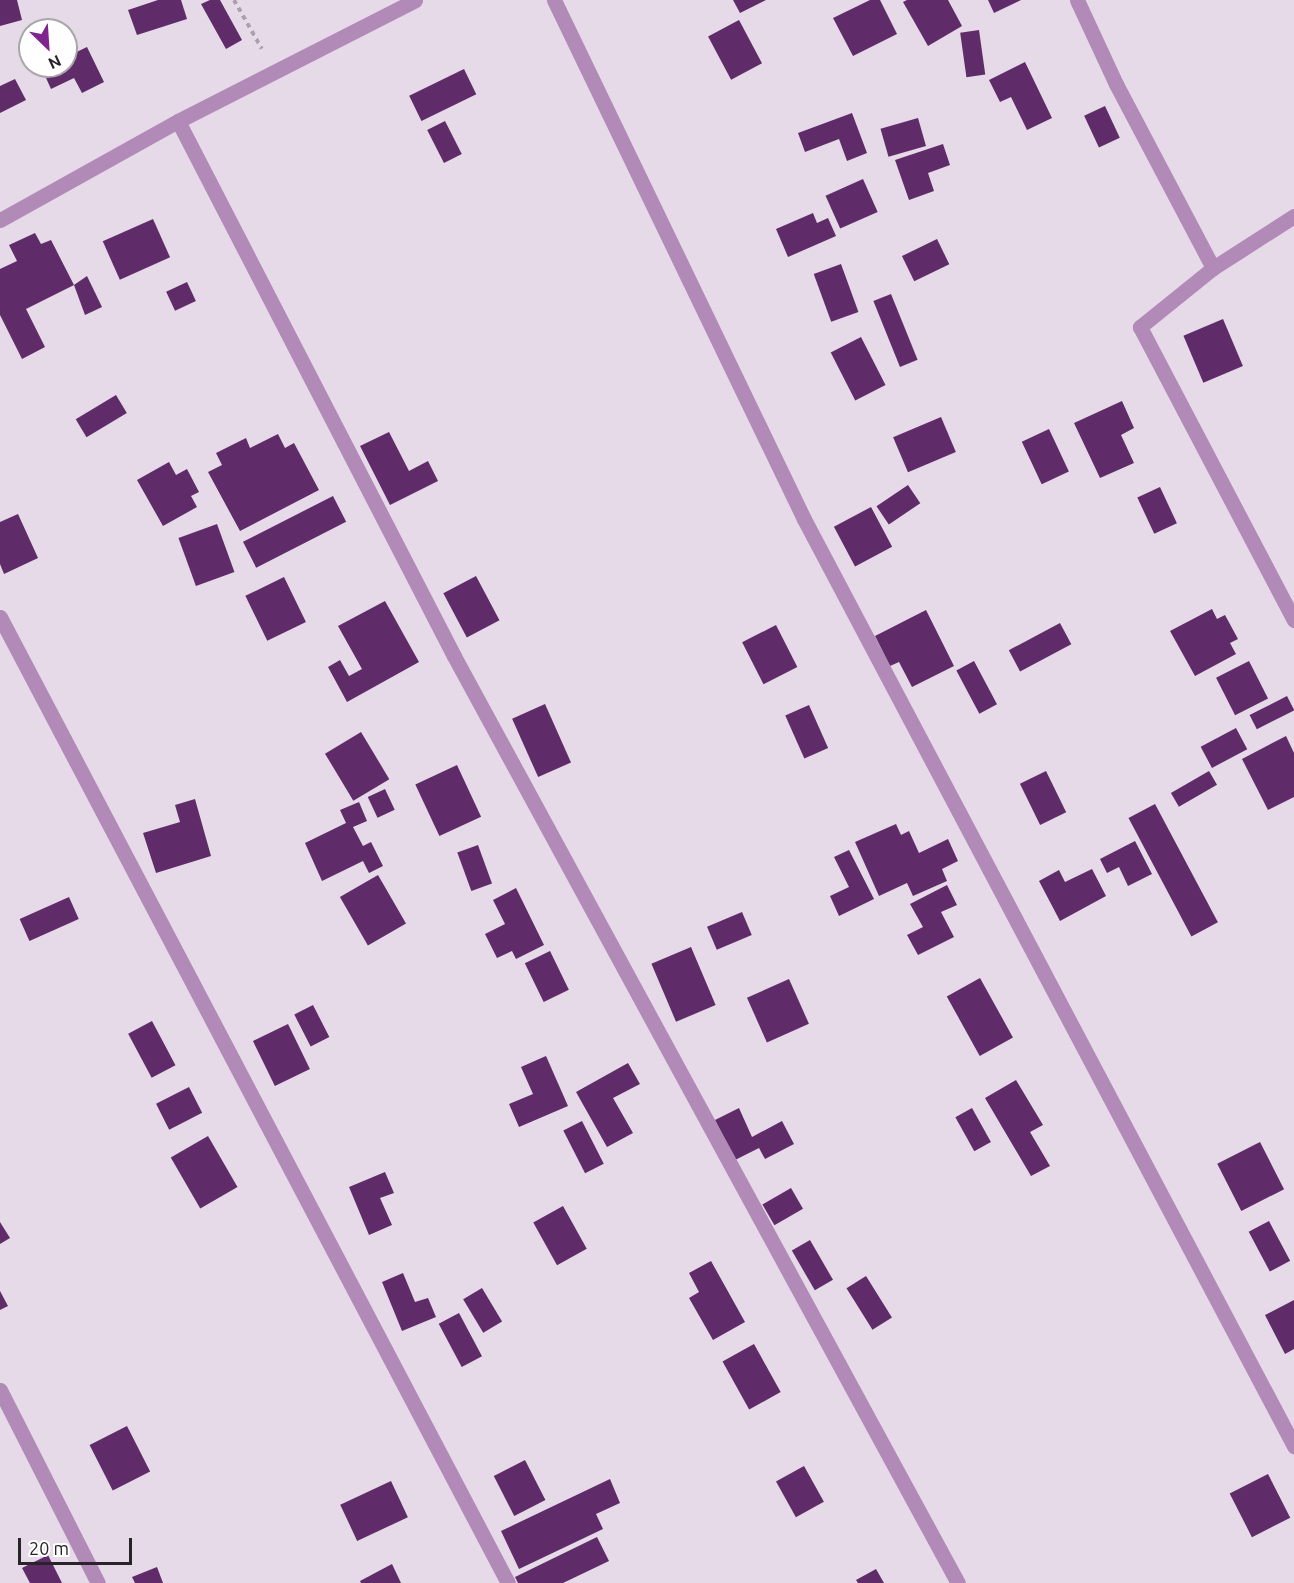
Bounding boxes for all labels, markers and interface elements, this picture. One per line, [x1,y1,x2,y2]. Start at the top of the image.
north arrow [18,18,78,78]
text: N [46,52,64,73]
scale bar [21,1526,135,1564]
text: 20 m [29,1538,69,1558]

